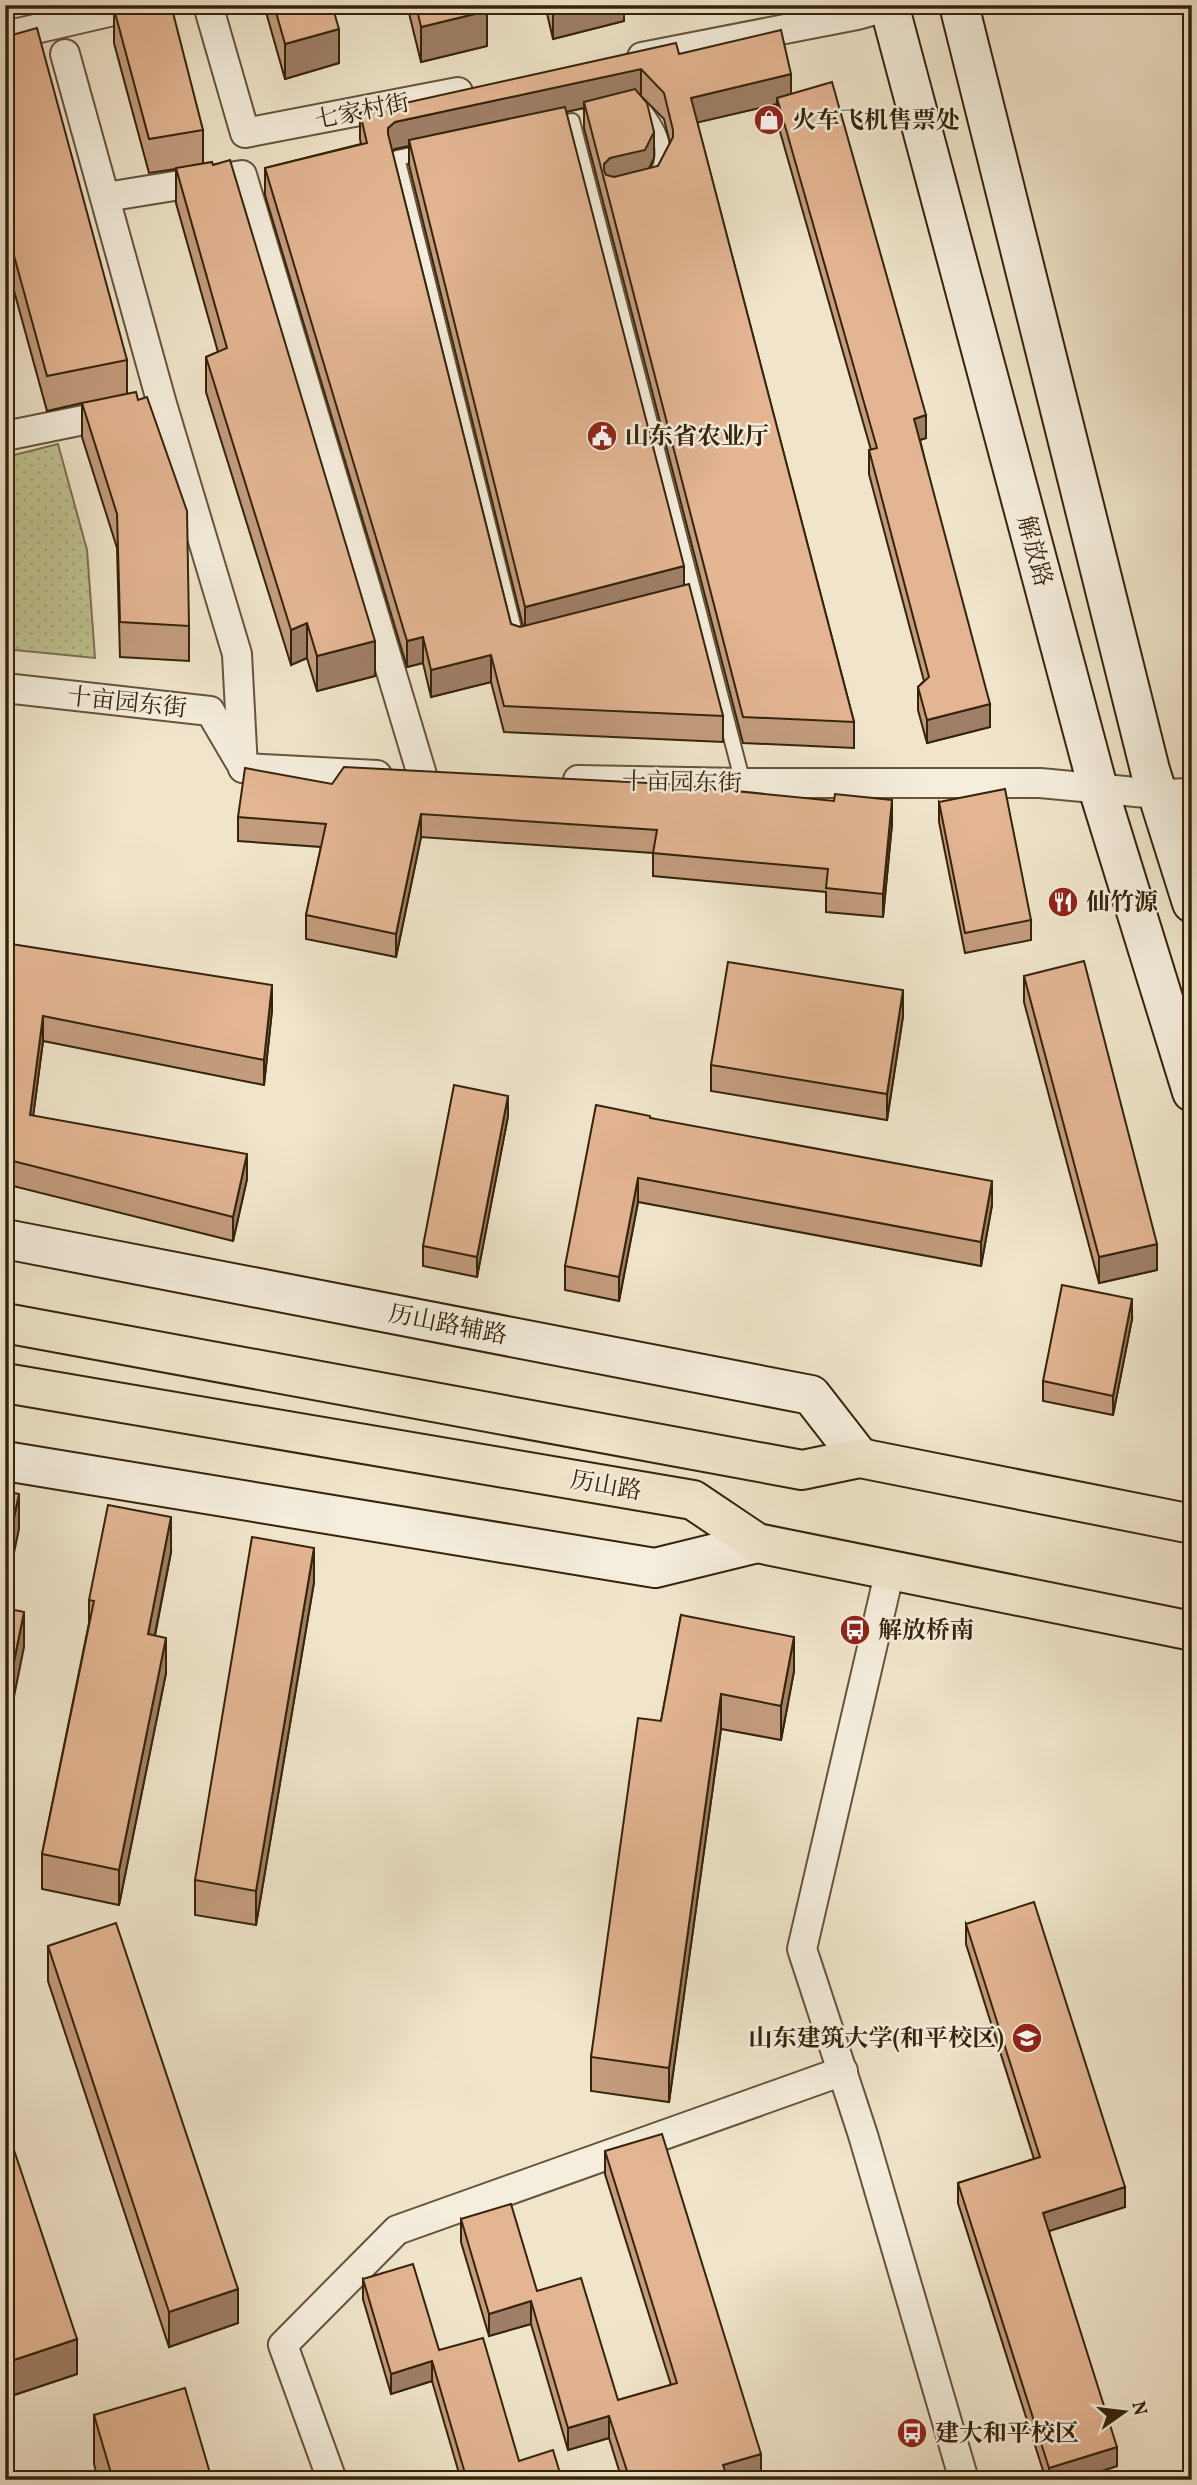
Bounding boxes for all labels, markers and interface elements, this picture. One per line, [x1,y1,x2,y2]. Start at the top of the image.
street label: 七家村街 [312,87,413,139]
shop icon: 火车飞机售票处 [752,103,786,137]
place label: 火车飞机售票处 [792,105,960,139]
public building icon: 山东省农业厅 [585,419,619,453]
place label: 山东省农业厅 [625,421,769,455]
street label: 解放路 [1007,512,1059,591]
street label: 十亩园东街 [65,681,188,727]
street label: 十亩园东街 [622,766,742,802]
restaurant icon: 仙竹源 [1046,885,1080,919]
place label: 仙竹源 [1086,887,1158,921]
street label: 历山路辅路 [385,1298,510,1354]
street label: 历山路 [567,1464,644,1510]
bus stop icon: 解放桥南 [838,1613,872,1647]
place label: 解放桥南 [878,1615,974,1649]
school or university icon: 山东建筑大学(和平校区) [1010,2021,1044,2055]
place label: 山东建筑大学(和平校区) [748,2023,1004,2057]
north arrow [1088,2376,1158,2446]
text: N [1124,2399,1153,2418]
bus stop icon: 建大和平校区 [895,2416,929,2450]
place label: 建大和平校区 [935,2418,1079,2452]

